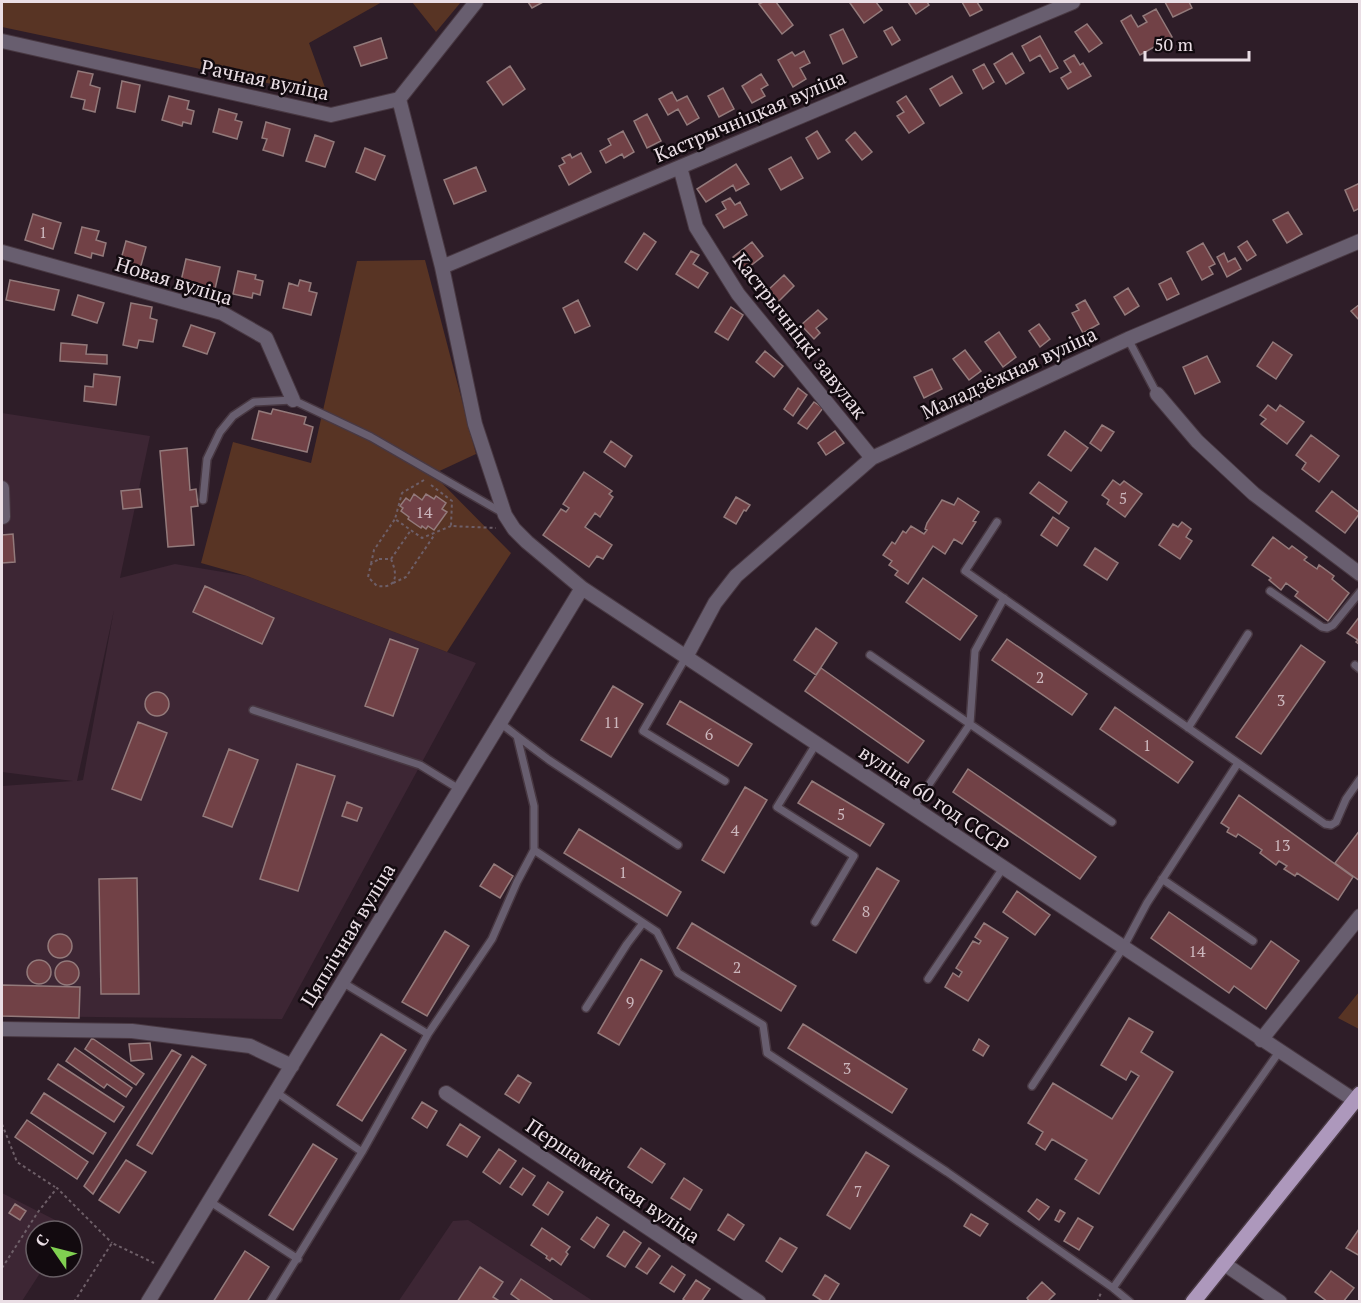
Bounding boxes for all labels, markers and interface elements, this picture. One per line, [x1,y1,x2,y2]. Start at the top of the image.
scale bar [1145,24,1248,62]
text: 50 m [1154,32,1194,56]
street label: Рачная вуліца [199,53,332,106]
street label: Кастрычніцкая вуліца [650,63,850,168]
house number: 1 [39,221,47,243]
street label: Кастрычніцкі завулак [727,247,874,424]
street label: Новая вуліца [112,250,236,311]
street label: Маладзёжная вуліца [917,320,1101,425]
house number: 5 [1119,487,1127,509]
house number: 14 [415,501,433,523]
house number: 2 [1036,666,1044,688]
house number: 3 [1277,689,1285,711]
house number: 11 [603,711,621,733]
house number: 6 [705,723,714,745]
house number: 1 [1143,734,1151,756]
street label: вуліца 60 год СССР [854,738,1015,859]
house number: 5 [837,803,845,825]
house number: 4 [731,819,740,841]
house number: 13 [1273,834,1291,856]
street label: Цяплічная вуліца [294,858,401,1011]
house number: 1 [619,861,627,883]
house number: 8 [862,900,870,922]
house number: 14 [1188,940,1206,962]
house number: 2 [733,956,741,978]
house number: 9 [626,991,634,1013]
house number: 3 [843,1057,851,1079]
street label: Першамайская вуліца [521,1112,706,1249]
house number: 7 [854,1180,862,1202]
north arrow [24,1219,84,1279]
text: С [30,1230,54,1251]

